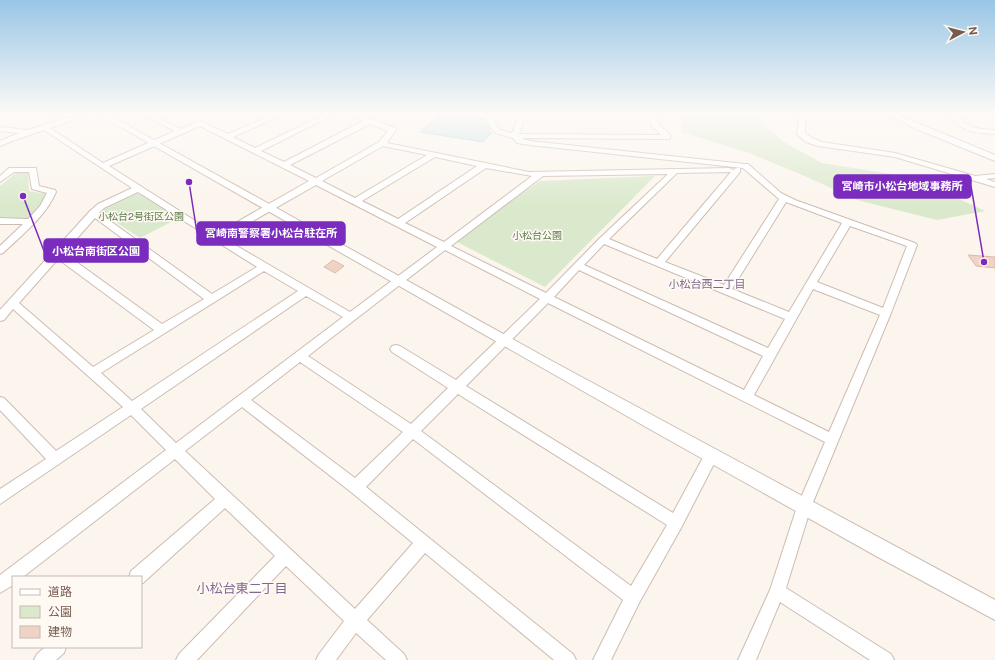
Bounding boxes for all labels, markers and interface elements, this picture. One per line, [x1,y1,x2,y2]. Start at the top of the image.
north arrow [943,12,983,52]
text: N [966,26,979,36]
callout: 宮崎市小松台地域事務所 [834,175,971,198]
text: 宮崎市小松台地域事務所 [842,180,963,192]
park label: 小松台2号街区公園 [98,210,184,222]
callout: 宮崎南警察署小松台駐在所 [197,222,345,245]
text: 宮崎南警察署小松台駐在所 [205,227,337,239]
park label: 小松台公園 [512,229,562,241]
callout: 小松台南街区公園 [44,239,148,262]
text: 小松台南街区公園 [52,245,140,257]
district label: 小松台西二丁目 [669,278,746,290]
legend [12,576,142,648]
district label: 小松台東二丁目 [196,581,288,596]
text: 道路 [48,585,72,599]
text: 公園 [48,605,72,619]
text: 建物 [48,625,72,639]

